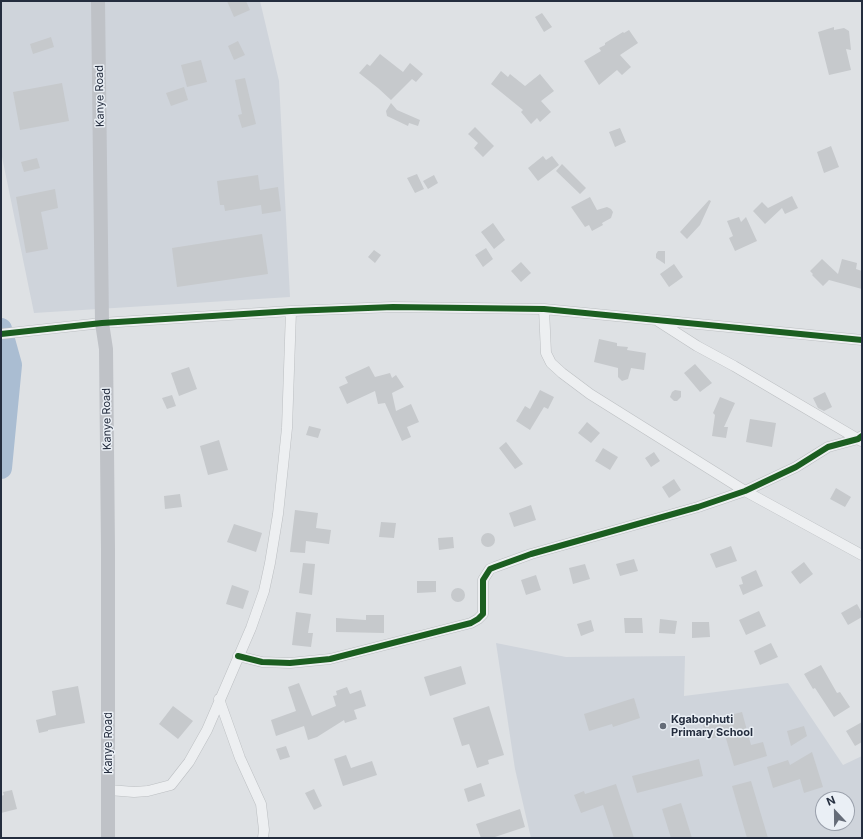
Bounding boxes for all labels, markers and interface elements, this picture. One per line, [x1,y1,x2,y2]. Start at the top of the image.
street label: Kanye Road [93,65,107,127]
street label: Kanye Road [100,388,114,450]
street label: Kanye Road [102,712,116,774]
place label: Kgabophuti Primary School [671,713,753,739]
marker: Kgabophuti Primary School [658,721,668,731]
north arrow [815,791,855,831]
text: N [824,793,837,809]

